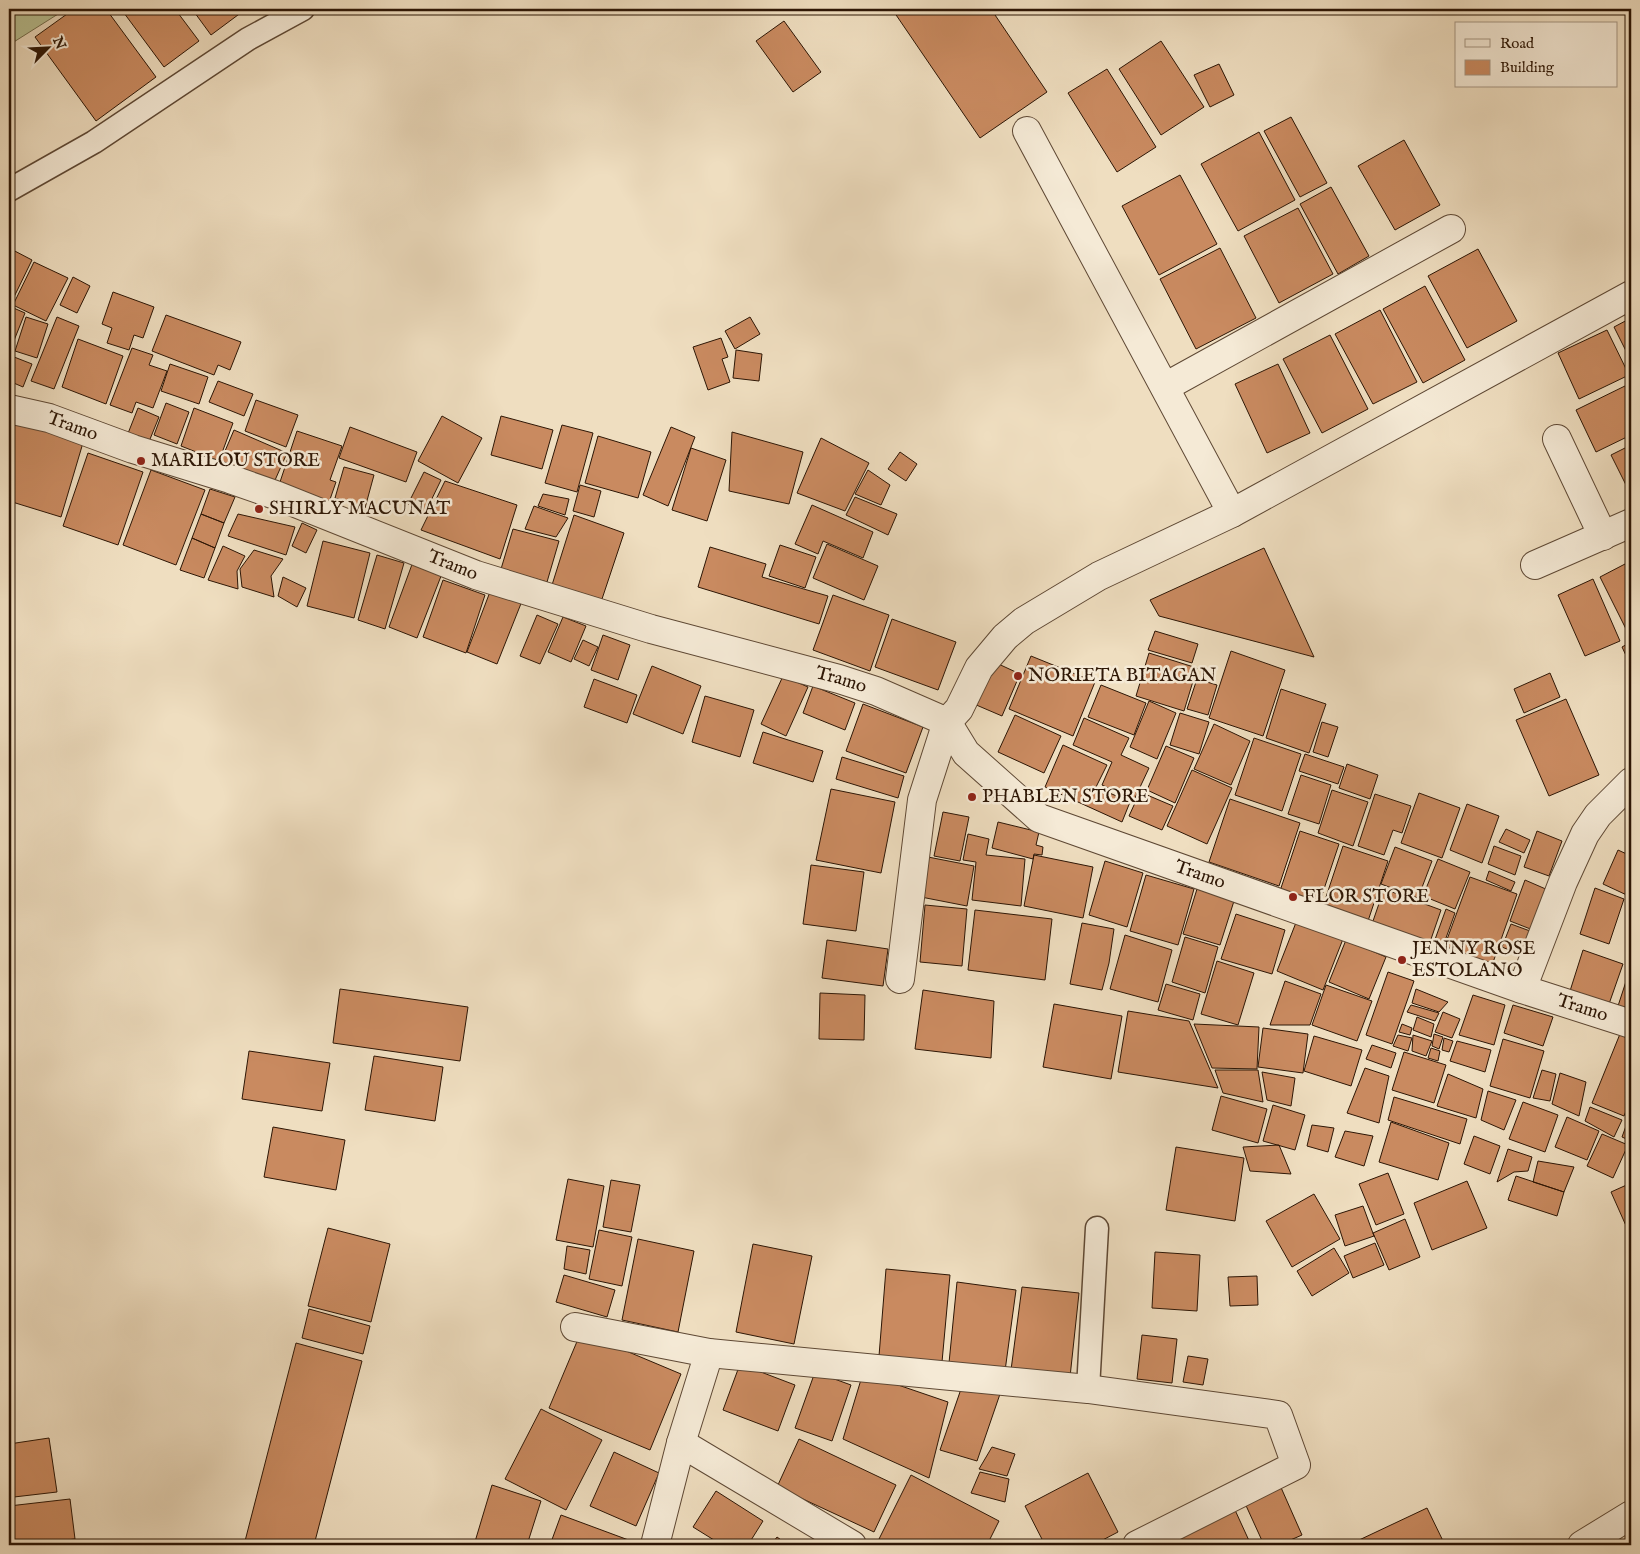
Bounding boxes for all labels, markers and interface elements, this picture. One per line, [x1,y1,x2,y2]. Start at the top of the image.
north arrow [22,22,72,72]
legend [1455,22,1618,88]
text: N [48,33,70,52]
text: Road [1500,34,1535,53]
text: Building [1500,58,1555,77]
street label: Tramo [44,406,101,447]
place label: MARILOU STORE [151,449,320,473]
marker: MARILOU STORE [135,455,147,467]
place label: SHIRLY MACUNAT [269,497,450,521]
marker: SHIRLY MACUNAT [253,503,265,515]
street label: Tramo [424,545,481,587]
street label: Tramo [813,661,870,699]
place label: NORIETA BITAGAN [1028,664,1217,688]
marker: NORIETA BITAGAN [1012,670,1024,682]
place label: PHABLEN STORE [982,785,1149,809]
marker: PHABLEN STORE [966,791,978,803]
street label: Tramo [1171,855,1229,895]
place label: FLOR STORE [1303,885,1429,909]
marker: FLOR STORE [1287,891,1299,903]
place label: JENNY ROSE ESTOLANO [1410,937,1536,983]
marker: JENNY ROSE ESTOLANO [1396,954,1408,966]
street label: Tramo [1554,989,1611,1028]

